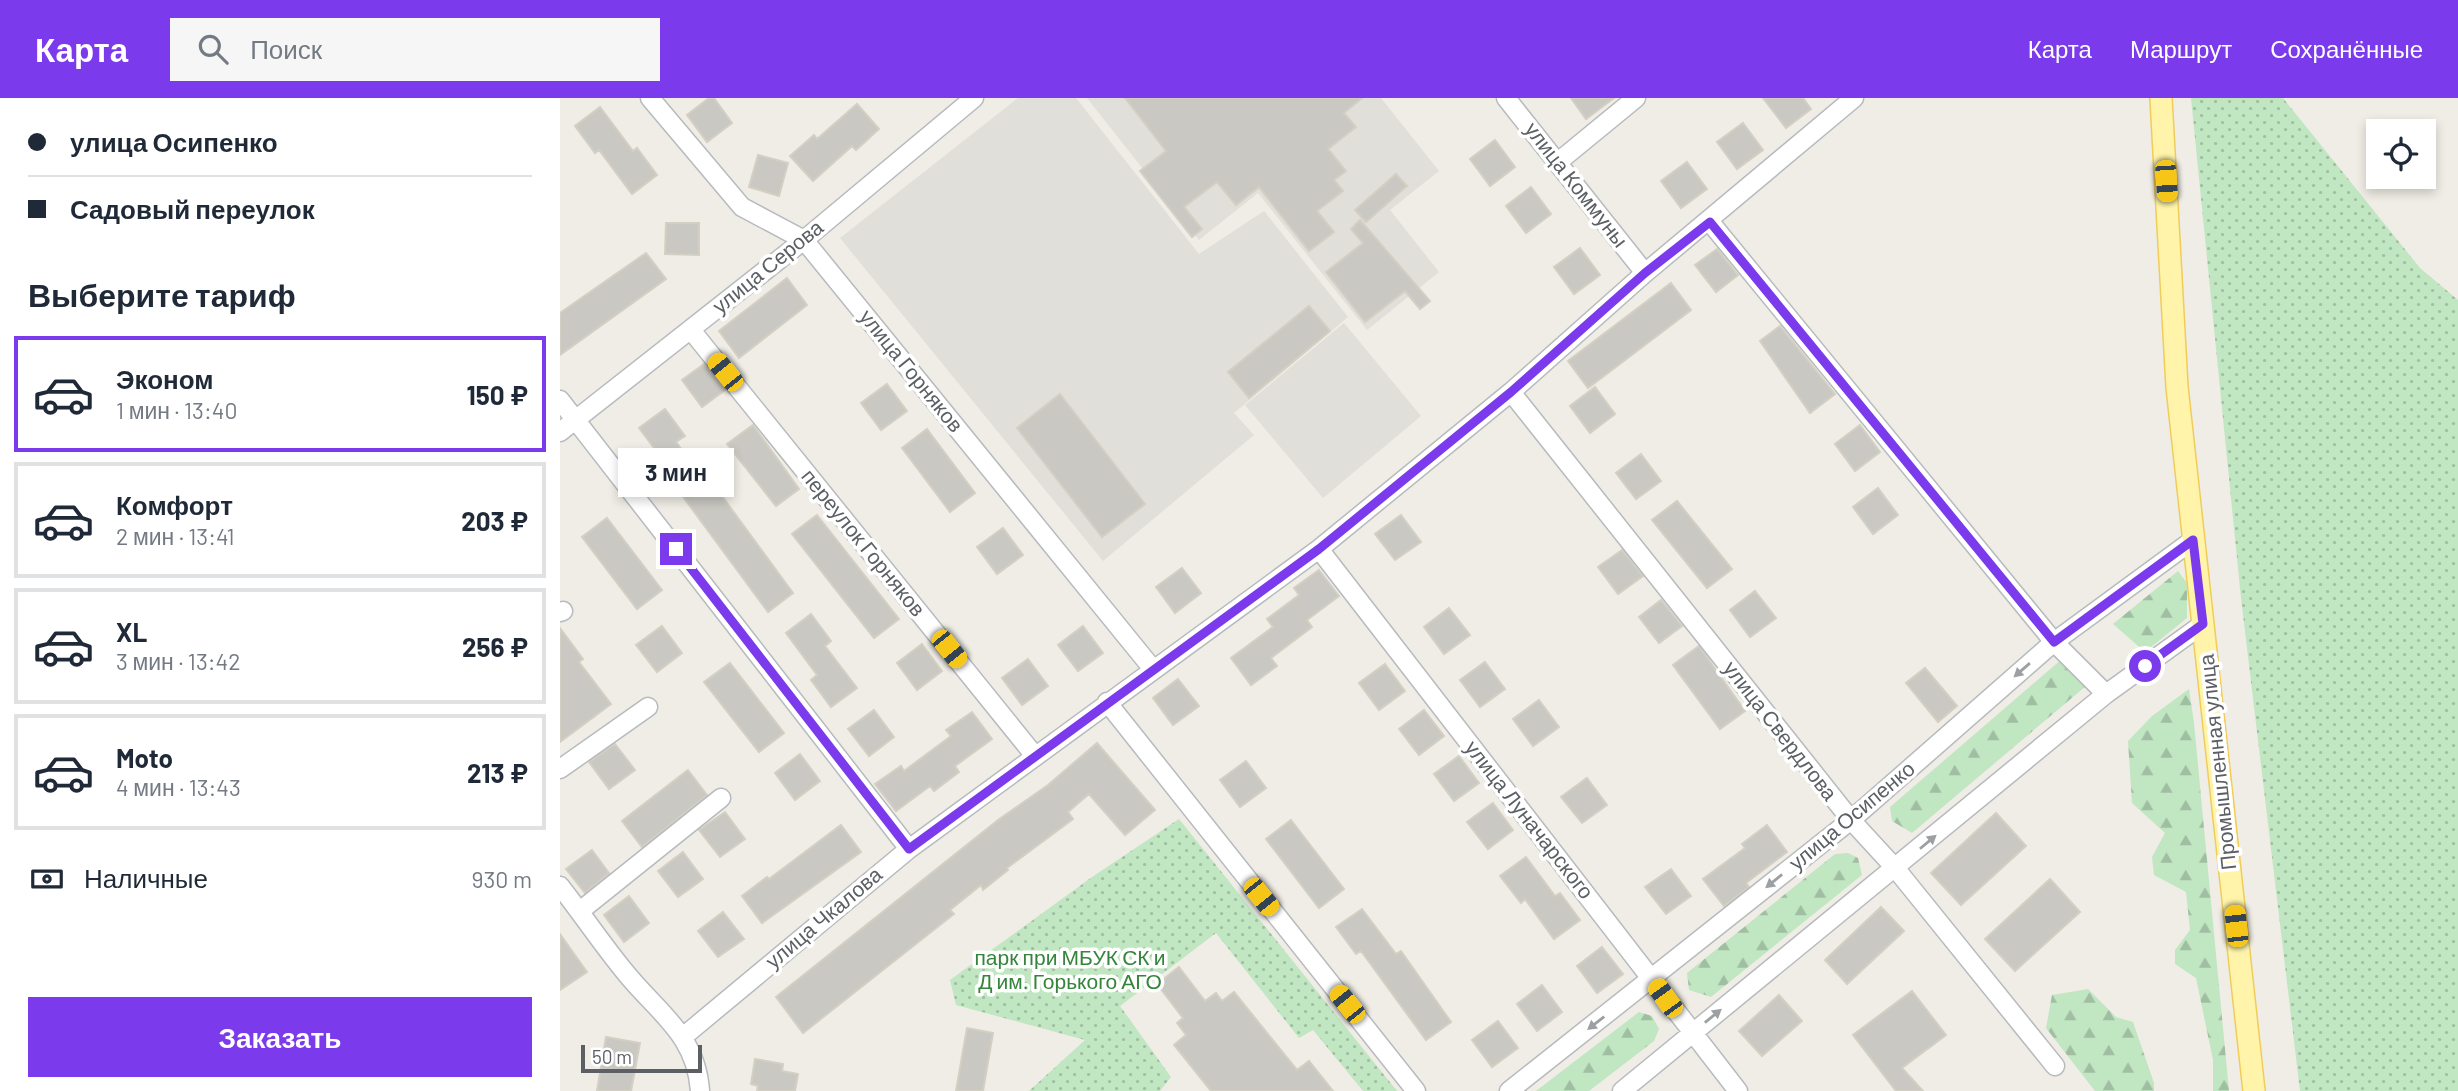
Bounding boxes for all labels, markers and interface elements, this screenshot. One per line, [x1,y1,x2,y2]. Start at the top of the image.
search box [170,18,660,81]
text: Карта [35,29,128,69]
icon: search [194,30,232,68]
text: Поиск [250,33,322,64]
text: Карта [2028,34,2092,63]
text: Маршрут [2130,34,2232,63]
text: Сохранённые [2270,34,2423,63]
street label: улица Коммуны [1520,116,1634,252]
map controls [2366,119,2436,189]
button: locate [2366,119,2436,189]
text: улица Осипенко [70,126,278,157]
car [2155,159,2178,203]
text: Садовый переулок [70,193,315,224]
street label: улица Серова [707,214,828,318]
text: Выберите тариф [28,275,296,313]
street label: улица Горняков [855,304,969,436]
car [704,349,747,395]
icon: car [32,363,95,426]
text: Эконом [116,363,214,394]
text: 150 ₽ [467,379,528,410]
text: 1 мин · 13:40 [116,396,237,424]
callout: 3 мин [618,448,734,496]
text: 3 мин [645,458,707,486]
street label: переулок Горняков [797,463,931,621]
icon: car [32,489,95,552]
text: Комфорт [116,489,233,520]
text: 203 ₽ [461,505,528,536]
text: 2 мин · 13:41 [116,522,235,550]
route end [660,533,692,565]
icon: car [32,615,95,678]
text: XL [116,616,147,647]
car [928,626,971,672]
text: 256 ₽ [462,631,528,662]
text: 3 мин · 13:42 [116,647,241,675]
route start [2129,650,2161,682]
street label: Промышленная улица [2193,653,2240,871]
street label: улица Свердлова [1719,655,1844,805]
one-way arrow [2013,662,2031,678]
street label: улица Луначарского [1461,735,1600,903]
icon: car [32,741,95,804]
text: Moto [116,742,173,773]
street label: улица Осипенко [1783,755,1919,875]
text: 213 ₽ [467,757,528,788]
text: 4 мин · 13:43 [116,773,241,801]
one-way arrow [1919,835,1936,850]
icon: cash [28,860,66,898]
street label: улица Чкалова [760,861,886,973]
text: Наличные [84,862,208,893]
text: 930 m [472,865,532,893]
one-way arrow [1766,873,1783,888]
car [1240,874,1283,920]
car [2224,904,2249,948]
park label: парк при МБУК СК и Д им. Горького АГО [975,944,1166,993]
car [1645,975,1686,1021]
car [1326,981,1369,1027]
button: Заказать [28,997,532,1077]
one-way arrow [1704,1009,1721,1024]
one-way arrow [1587,1015,1605,1029]
scale bar [581,1042,702,1074]
text: 50 m [592,1045,632,1068]

